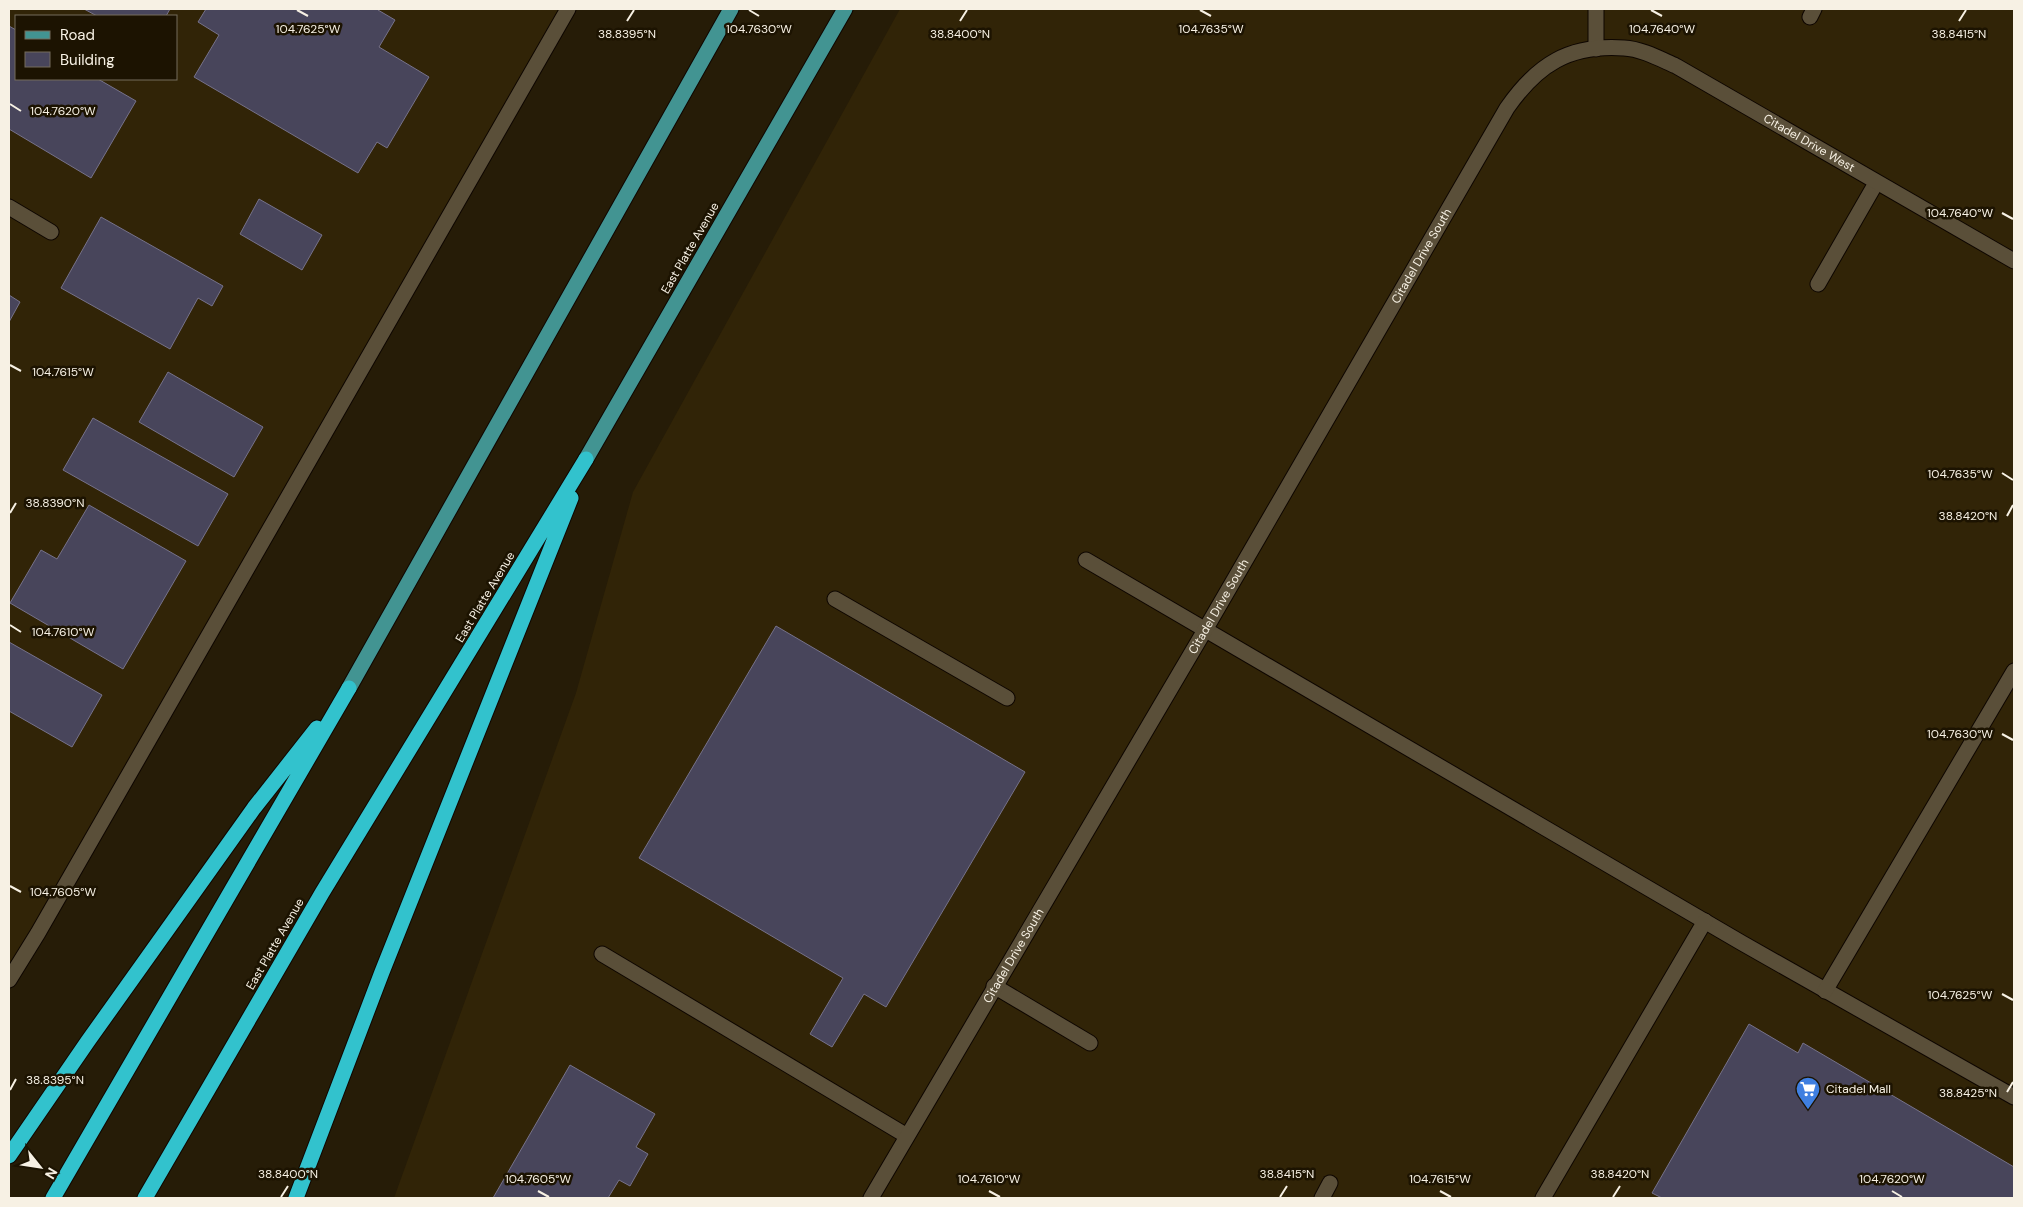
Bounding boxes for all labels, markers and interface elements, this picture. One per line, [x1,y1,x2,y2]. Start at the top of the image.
legend [15,15,178,80]
text: 104.7625°W [276,21,341,37]
text: 104.7630°W [726,21,792,37]
text: 104.7635°W [1178,21,1244,37]
text: 104.7640°W [1629,21,1695,37]
text: Road [60,25,95,45]
text: 38.8395°N [598,26,656,42]
text: 38.8400°N [930,26,990,42]
text: 38.8415°N [1932,26,1986,42]
text: Building [60,50,115,70]
text: 104.7620°W [30,103,96,119]
street label: Citadel Drive West [1761,110,1858,176]
street label: East Platte Avenue [657,199,723,297]
street label: Citadel Drive South [1388,205,1455,306]
text: 104.7640°W [1927,205,1993,221]
text: 104.7615°W [32,364,94,380]
text: 104.7635°W [1927,466,1993,482]
text: 38.8390°N [26,495,84,511]
text: 38.8420°N [1939,508,1997,524]
street label: East Platte Avenue [452,549,518,645]
street label: Citadel Drive South [1185,556,1252,657]
text: 104.7610°W [32,624,95,640]
text: 104.7630°W [1927,726,1993,742]
text: 104.7605°W [30,884,96,900]
street label: East Platte Avenue [242,895,308,993]
street label: Citadel Drive South [979,905,1048,1006]
text: 104.7625°W [1928,987,1993,1003]
text: 38.8395°N [26,1072,84,1088]
supermarket icon: Citadel Mall [1795,1076,1821,1110]
place label: Citadel Mall [1826,1081,1891,1097]
text: 38.8425°N [1939,1085,1997,1101]
north arrow [15,1142,65,1192]
text: N [41,1165,62,1182]
text: 38.8400°N [258,1166,318,1182]
text: 38.8415°N [1260,1166,1314,1182]
text: 38.8420°N [1591,1166,1649,1182]
text: 104.7605°W [505,1171,571,1187]
text: 104.7610°W [958,1171,1021,1187]
text: 104.7615°W [1409,1171,1471,1187]
text: 104.7620°W [1859,1171,1925,1187]

